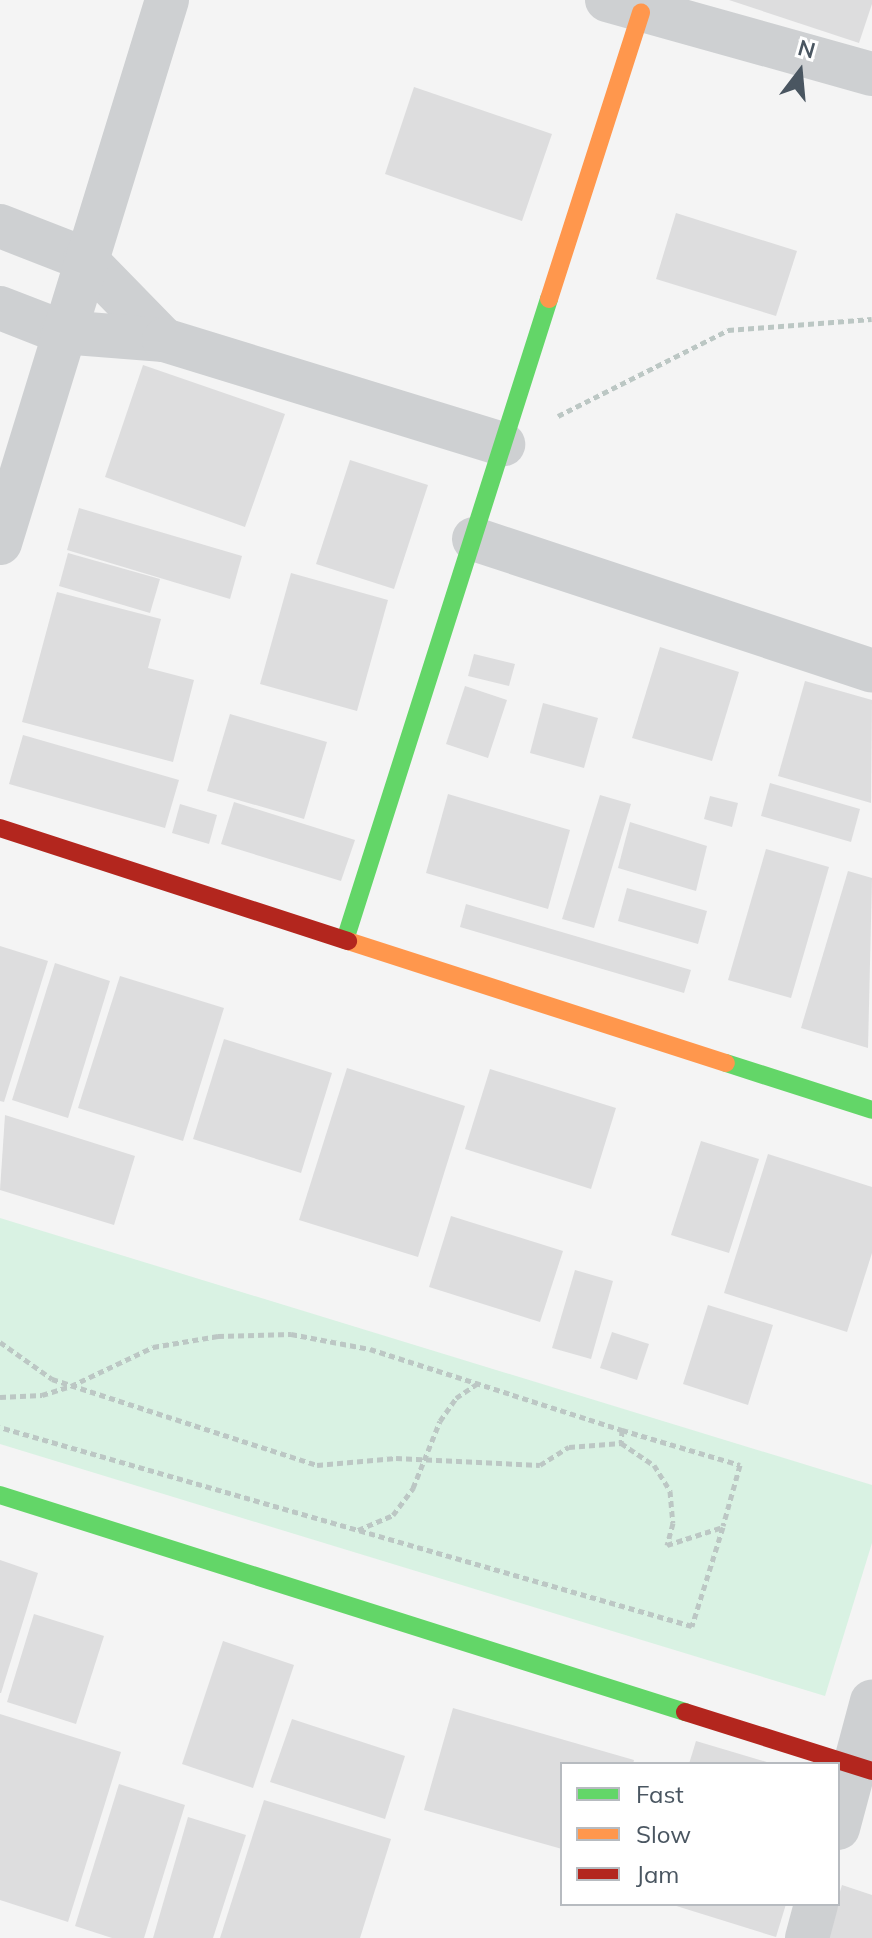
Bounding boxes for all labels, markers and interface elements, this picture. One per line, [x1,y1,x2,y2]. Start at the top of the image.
north arrow [760,32,840,112]
text: N [795,33,818,65]
legend [560,1762,840,1906]
text: Fast [636,1779,684,1809]
text: Slow [636,1819,691,1849]
text: Jam [636,1859,679,1889]

